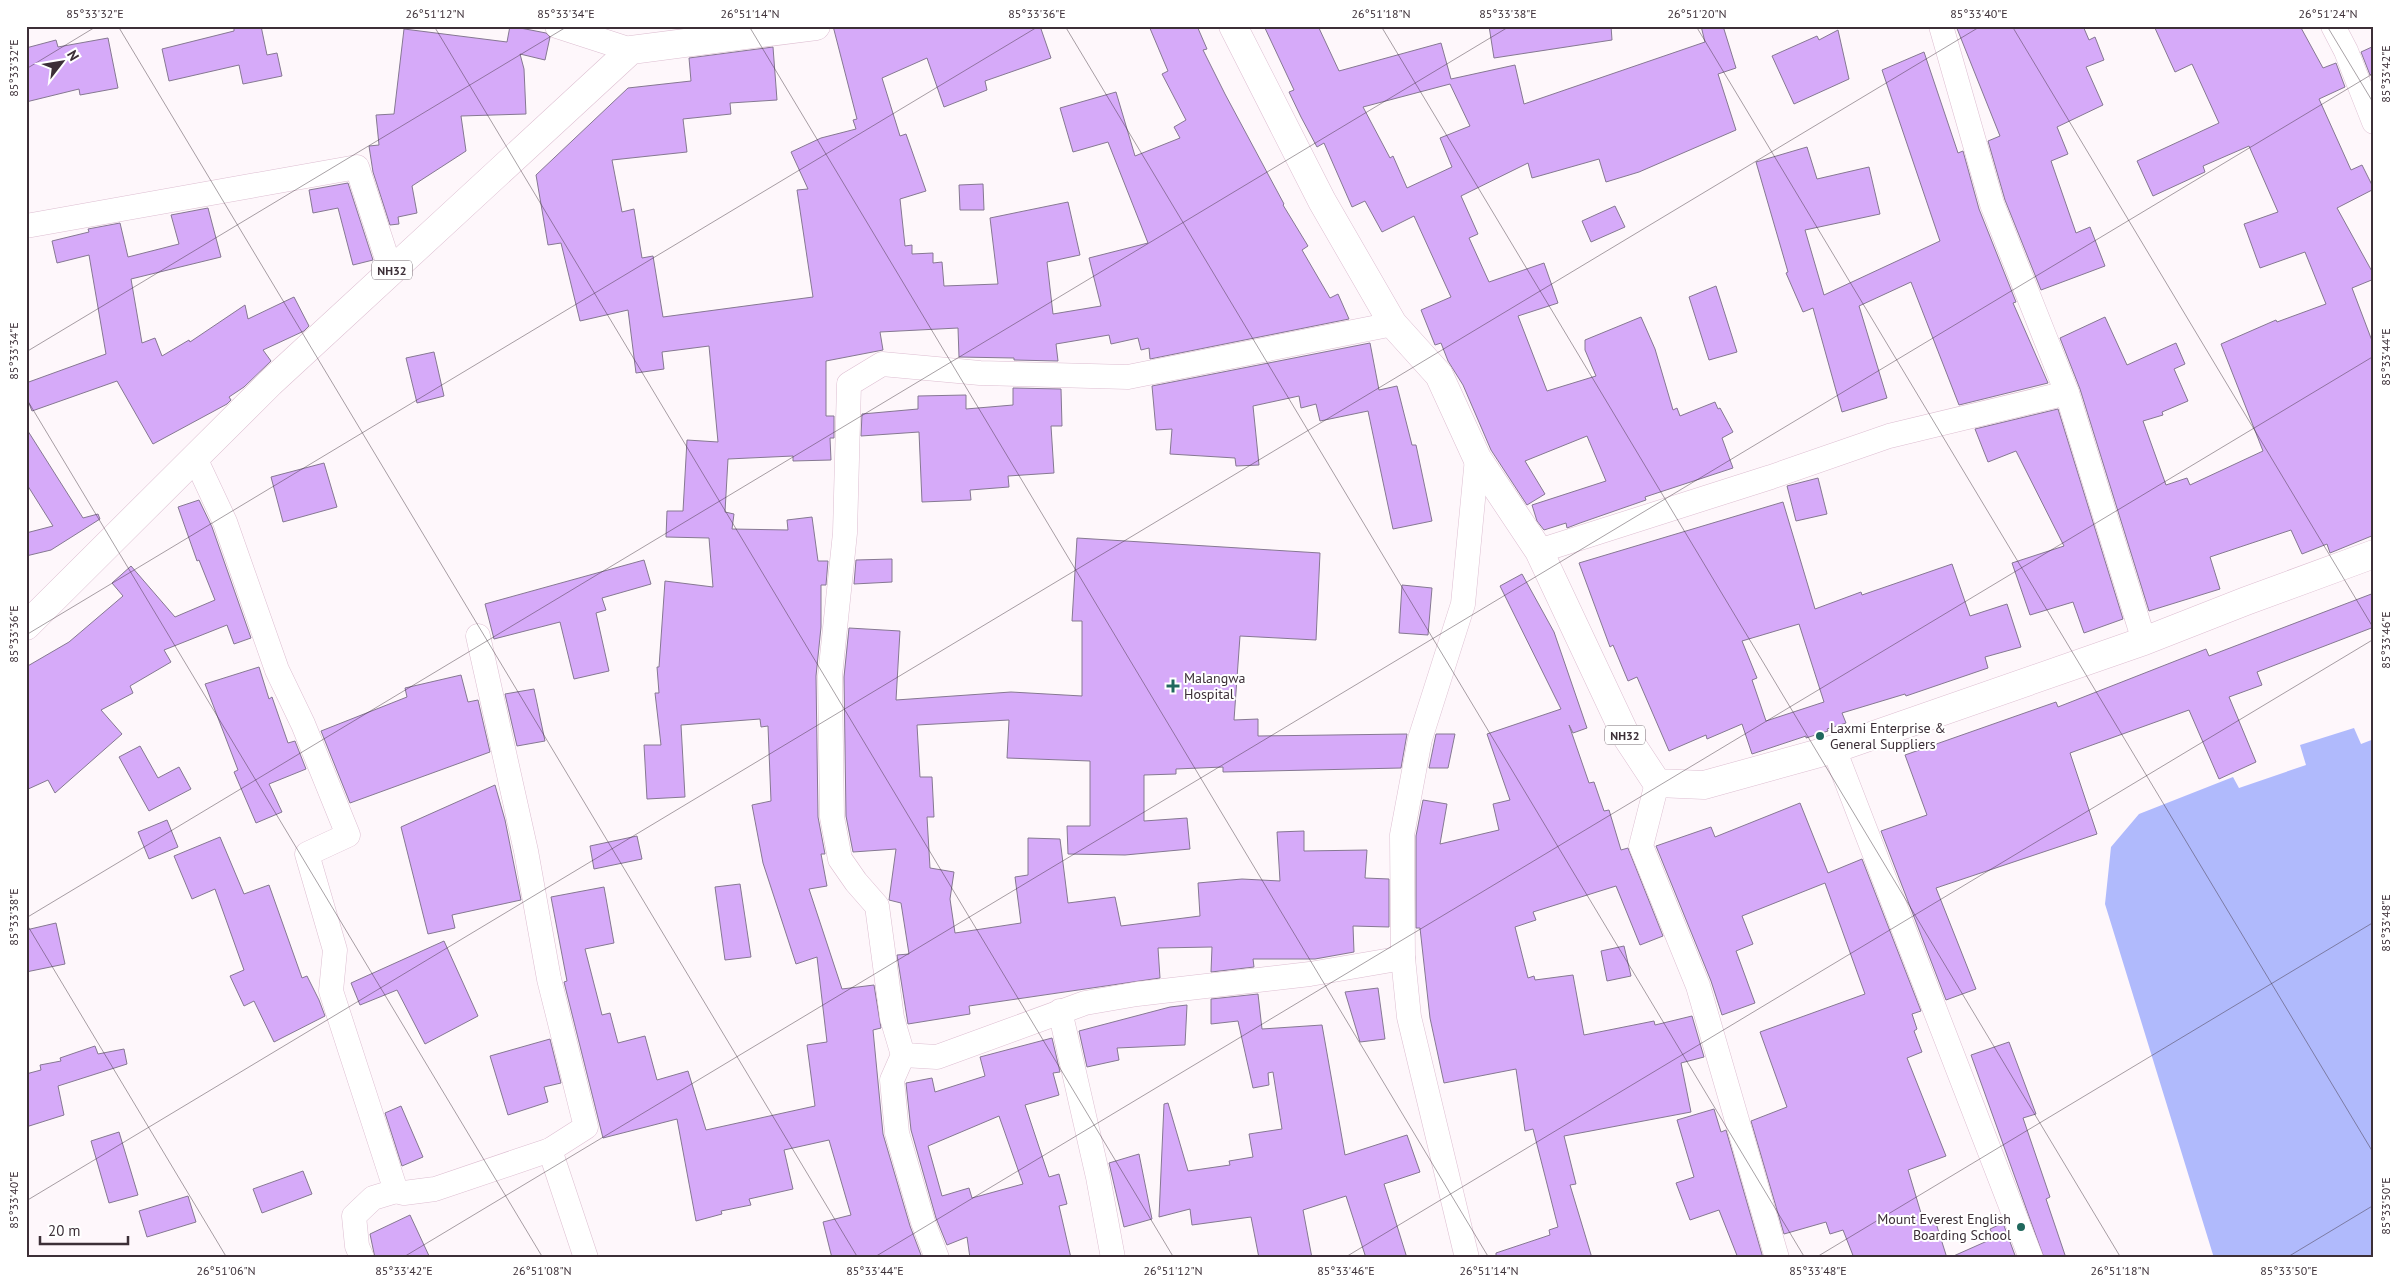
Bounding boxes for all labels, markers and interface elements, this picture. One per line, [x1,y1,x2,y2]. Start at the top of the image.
text: 85°33'32"E [66,6,124,21]
text: 26°51'12"N [405,6,465,21]
text: 85°33'34"E [537,6,595,21]
text: 26°51'14"N [720,6,780,21]
text: 85°33'36"E [1008,6,1066,21]
text: 26°51'18"N [1351,6,1411,21]
text: 85°33'38"E [1479,6,1537,21]
text: 26°51'20"N [1667,6,1727,21]
text: 85°33'40"E [1950,6,2008,21]
text: 26°51'24"N [2298,6,2358,21]
north arrow [38,38,88,88]
text: 85°33'32"E [6,39,21,97]
text: 85°33'42"E [2378,45,2393,103]
text: N [63,47,83,64]
road number: NH32 [372,260,412,280]
text: 85°33'34"E [6,322,21,380]
text: 85°33'44"E [2378,328,2393,386]
text: 85°33'36"E [6,605,21,663]
text: 85°33'46"E [2378,611,2393,669]
place label: Malangwa Hospital [1184,669,1246,703]
marker: Malangwa Hospital [1166,679,1180,693]
place label: Laxmi Enterprise & General Suppliers [1830,719,1946,753]
road number: NH32 [1605,726,1645,744]
marker: Laxmi Enterprise & General Suppliers [1814,730,1826,742]
text: 85°33'38"E [6,888,21,946]
text: 85°33'48"E [2378,894,2393,952]
text: 85°33'40"E [6,1171,21,1229]
text: 85°33'50"E [2378,1177,2393,1235]
place label: Mount Everest English Boarding School [1877,1210,2011,1244]
scale bar [40,1214,128,1246]
text: 20 m [48,1221,81,1240]
marker: Mount Everest English Boarding School [2015,1221,2027,1233]
text: 26°51'06"N [196,1263,256,1278]
text: 85°33'42"E [375,1263,433,1278]
text: 26°51'08"N [512,1263,572,1278]
text: 85°33'44"E [846,1263,904,1278]
text: 26°51'12"N [1143,1263,1203,1278]
text: 85°33'46"E [1317,1263,1375,1278]
text: 26°51'14"N [1459,1263,1519,1278]
text: 85°33'48"E [1789,1263,1847,1278]
text: 26°51'18"N [2090,1263,2150,1278]
text: 85°33'50"E [2260,1263,2318,1278]

